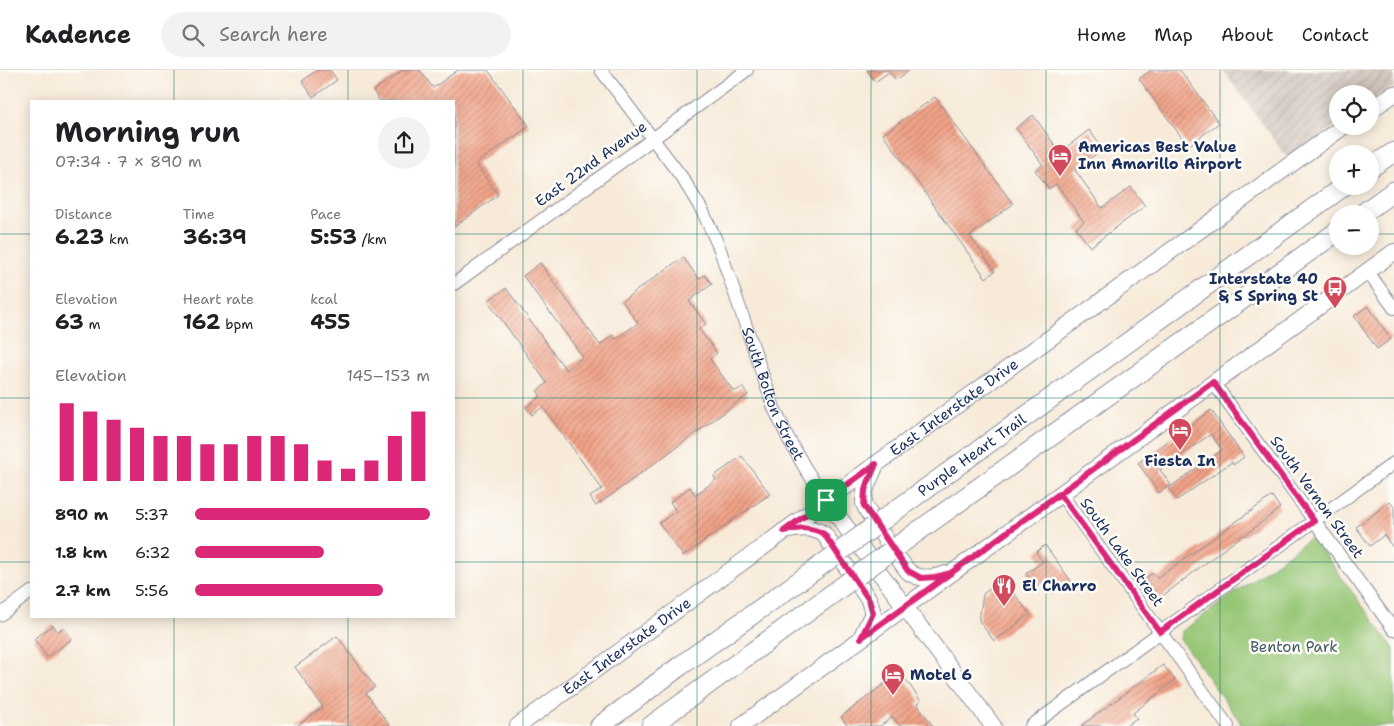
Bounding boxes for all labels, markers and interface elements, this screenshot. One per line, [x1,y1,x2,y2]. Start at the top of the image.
search box [161,12,511,57]
text: Kadence [25,19,131,51]
icon: search [179,21,207,49]
text: Search here [219,22,328,47]
text: Home [1077,23,1126,47]
text: Map [1154,23,1193,47]
text: About [1221,23,1274,47]
text: Contact [1302,23,1369,47]
map controls [1329,85,1379,255]
button: locate [1329,85,1379,135]
text: Morning run [55,113,240,151]
button: share [378,117,430,169]
street label: East 22nd Avenue [531,117,651,211]
place label: Americas Best Value Inn Amarillo Airport [1078,137,1242,174]
hotel icon: Americas Best Value Inn Amarillo Airport [1047,143,1073,177]
button: + [1329,145,1379,195]
text: 07:34 · 7 × 890 m [55,151,202,172]
text: Distance [55,205,112,223]
text: Time [183,205,215,223]
text: Pace [310,205,341,223]
button: − [1329,205,1379,255]
text: 6.23 [55,223,104,251]
text: 36:39 [183,223,247,251]
text: 5:53 [310,223,357,251]
text: km [104,230,129,248]
text: /km [357,230,387,248]
place label: Interstate 40 & S Spring St [1209,269,1318,306]
bus stop icon: Interstate 40 & S Spring St [1322,275,1348,309]
text: Elevation [55,290,118,308]
text: Heart rate [183,290,254,308]
text: kcal [310,290,338,308]
text: 63 [55,308,84,336]
text: 162 [183,308,220,336]
text: 455 [310,308,350,336]
text: m [84,315,101,333]
text: bpm [220,315,253,333]
street label: South Bolton Street [737,324,809,464]
street label: East Interstate Drive [886,354,1022,461]
text: Elevation [55,365,127,386]
text: 145–153 m [346,365,430,386]
street label: Purple Heart Trail [914,409,1030,501]
hotel icon: Fiesta In [1167,417,1193,451]
street label: South Vernon Street [1266,432,1368,562]
place label: Fiesta In [1145,451,1215,471]
pin [805,479,847,521]
icon: arrive [812,486,840,514]
street label: South Lake Street [1076,494,1168,610]
text: 890 m [55,504,108,525]
text: 5:37 [135,504,169,525]
text: 1.8 km [55,542,107,563]
text: 6:32 [135,542,171,563]
restaurant icon: El Charro [991,573,1017,607]
place label: El Charro [1022,576,1097,596]
text: 2.7 km [55,580,110,601]
text: 5:56 [135,580,169,601]
street label: East Interstate Drive [559,593,695,700]
park label: Benton Park [1250,637,1338,657]
hotel icon: Motel 6 [880,662,906,696]
place label: Motel 6 [910,665,972,685]

